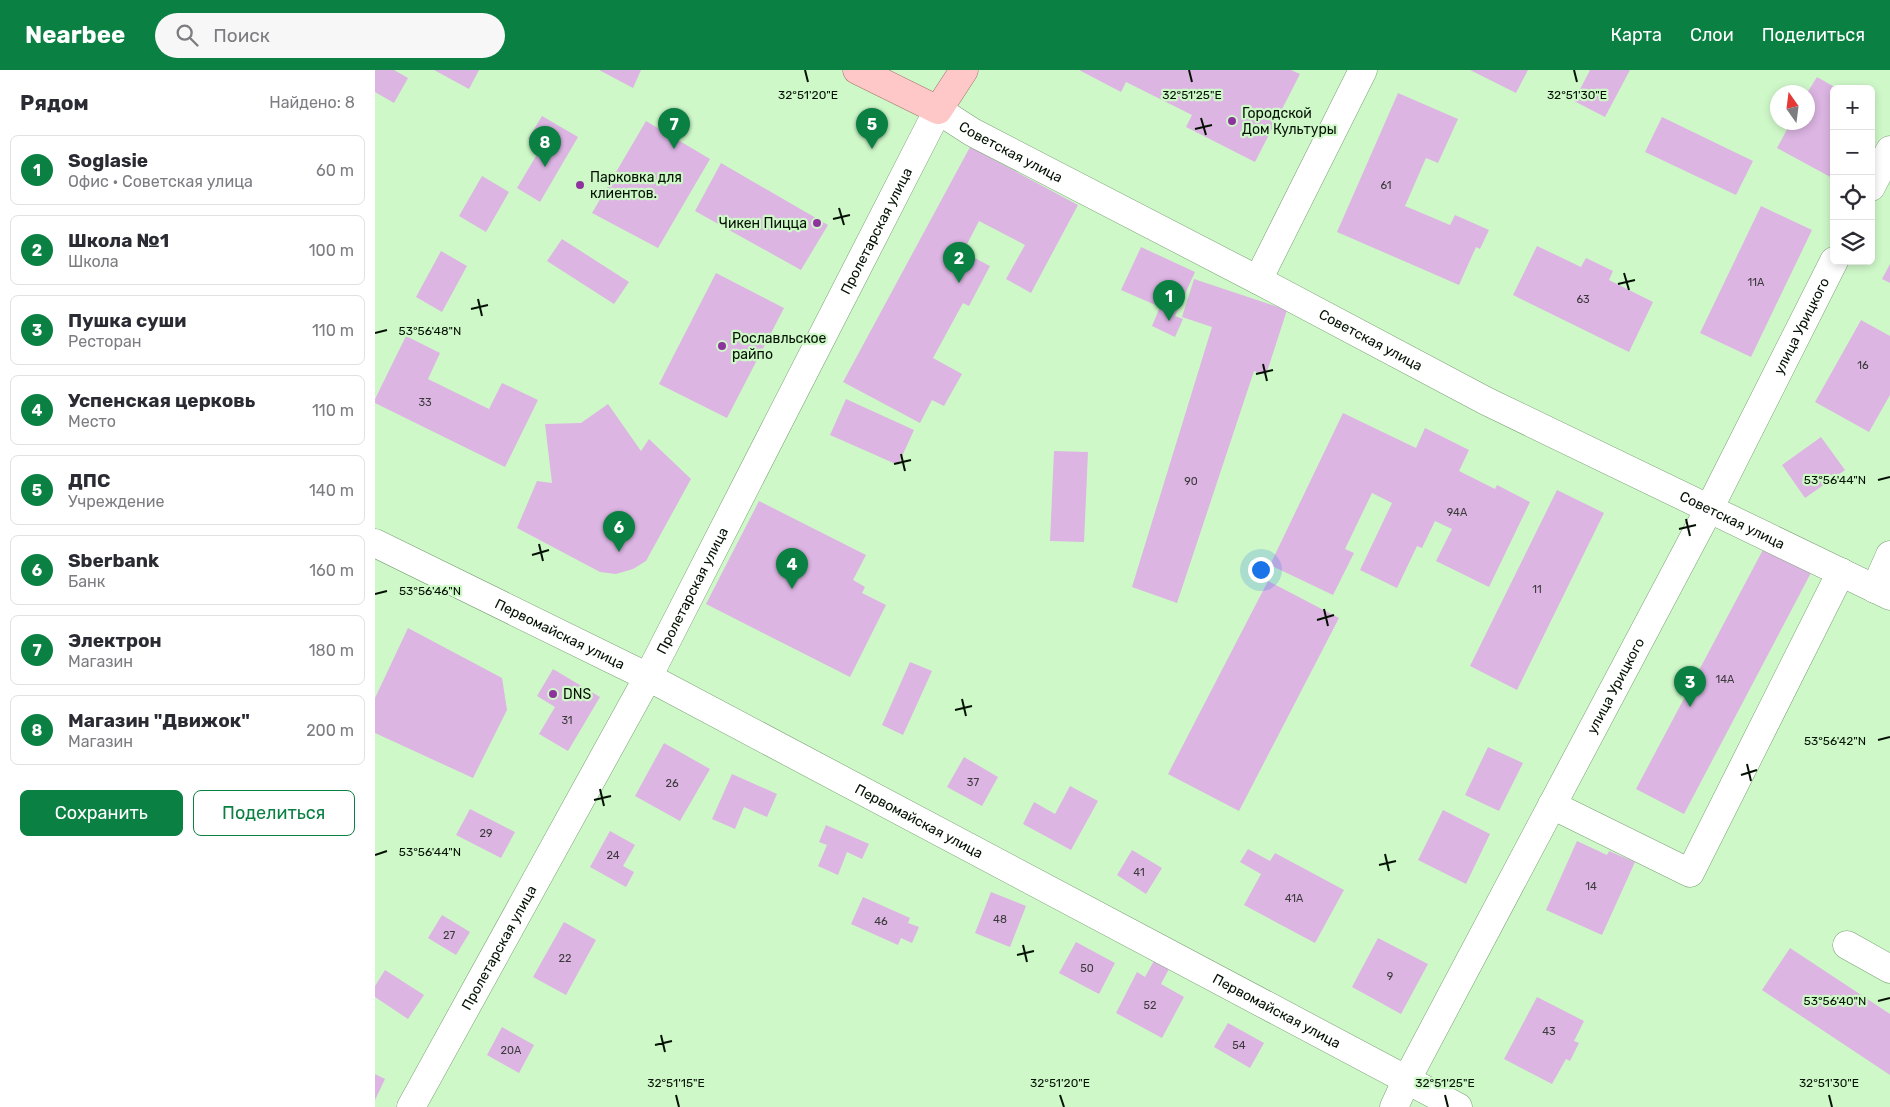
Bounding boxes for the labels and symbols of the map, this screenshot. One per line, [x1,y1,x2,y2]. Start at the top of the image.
north arrow [1770,85,1815,130]
text: 32°51'20"E [778,88,838,102]
text: 32°51'25"E [1162,88,1222,102]
text: 32°51'30"E [1547,88,1607,102]
place label: Городской Дом Культуры [1242,105,1337,138]
pin: 7 [658,108,690,149]
pin: 5 [856,108,888,149]
marker: Городской Дом Культуры [1226,115,1238,127]
street label: Советская улица [956,118,1065,186]
pin: 8 [529,126,561,167]
street label: Пролетарская улица [837,165,916,297]
place label: Парковка для клиентов. [590,169,682,202]
marker: Парковка для клиентов. [574,179,586,191]
house number: 61 [1380,179,1392,192]
place label: Чикен Пицца [719,215,807,232]
marker: Чикен Пицца [811,217,823,229]
pin: 2 [943,242,975,283]
street label: улица Урицкого [1770,275,1833,377]
house number: 11А [1748,276,1765,289]
pin: 1 [1153,280,1185,321]
house number: 63 [1576,293,1590,306]
street label: Советская улица [1316,306,1425,375]
text: 53°56'48"N [399,324,461,338]
place label: Рославльское райпо [732,330,827,363]
marker: Рославльское райпо [716,340,728,352]
house number: 16 [1857,359,1869,372]
house number: 33 [418,396,432,409]
text: 53°56'44"N [1804,473,1866,487]
house number: 90 [1184,475,1198,488]
street label: Советская улица [1677,488,1787,553]
house number: 94А [1447,506,1468,519]
pin: 6 [603,511,635,552]
street label: Пролетарская улица [653,525,732,657]
pin: 4 [776,548,808,589]
your location [1248,557,1274,583]
house number: 11 [1532,583,1542,596]
text: 53°56'46"N [399,584,461,598]
street label: Первомайская улица [492,595,627,673]
street label: улица Урицкого [1584,635,1648,737]
pin: 3 [1674,666,1706,707]
house number: 14А [1716,673,1735,686]
place label: DNS [563,686,591,703]
marker: DNS [547,688,559,700]
house number: 31 [561,714,573,727]
text: 53°56'42"N [1804,734,1866,748]
house number: 37 [967,776,979,789]
house number: 26 [665,777,679,790]
street label: Первомайская улица [852,780,986,862]
house number: 29 [480,827,492,840]
text: 53°56'44"N [399,845,461,859]
house number: 24 [606,849,620,862]
house number: 41 [1133,866,1145,879]
house number: 14 [1585,880,1597,893]
street label: Пролетарская улица [458,883,540,1013]
house number: 41А [1285,892,1304,905]
house number: 48 [993,913,1007,926]
house number: 46 [874,915,888,928]
house number: 27 [443,929,455,942]
house number: 22 [559,952,571,965]
house number: 50 [1080,962,1094,975]
street label: Первомайская улица [1210,970,1343,1052]
house number: 9 [1387,970,1393,983]
text: 53°56'40"N [1804,994,1866,1008]
house number: 52 [1144,999,1157,1012]
house number: 43 [1542,1025,1556,1038]
house number: 54 [1232,1039,1246,1052]
house number: 20А [501,1044,522,1057]
text: 32°51'15"E [647,1076,705,1090]
text: 32°51'20"E [1030,1076,1090,1090]
text: 32°51'25"E [1415,1076,1475,1090]
text: 32°51'30"E [1799,1076,1859,1090]

